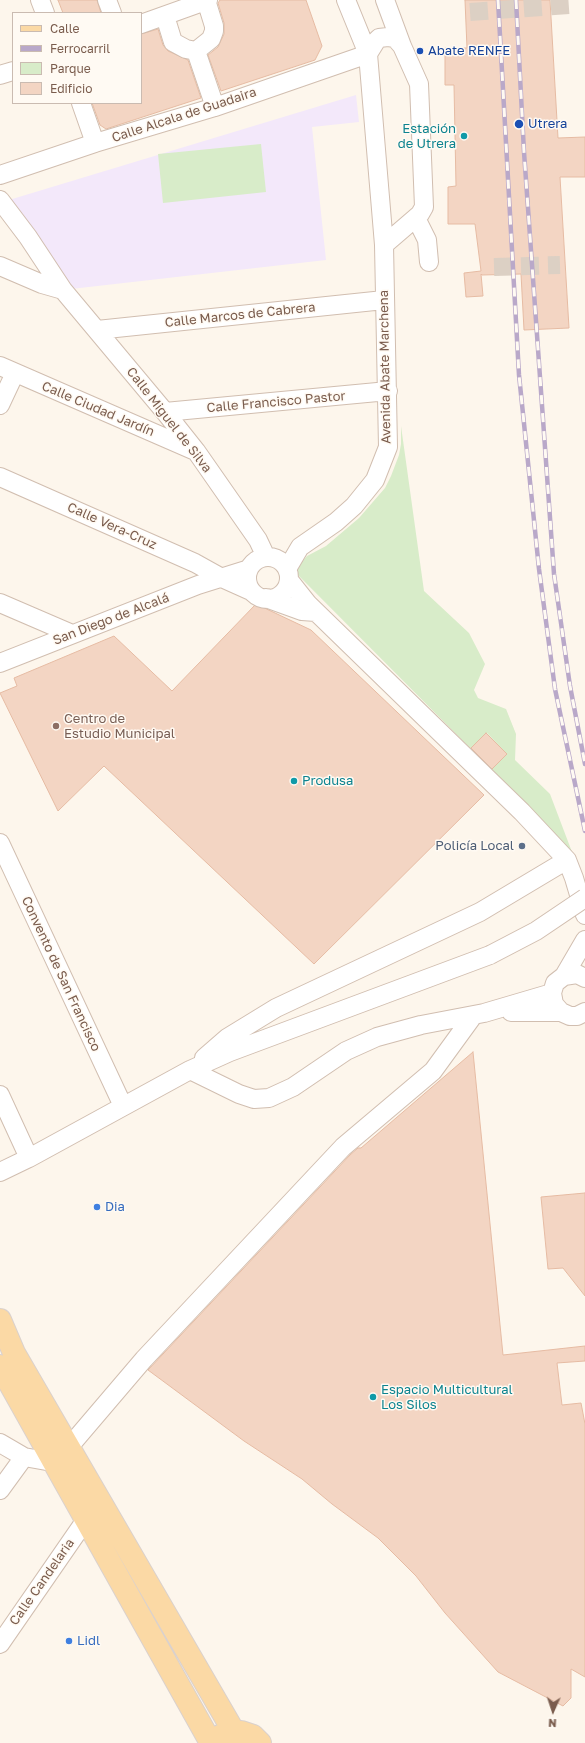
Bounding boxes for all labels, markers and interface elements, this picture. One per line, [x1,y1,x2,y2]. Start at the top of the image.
legend [12,12,142,104]
text: Calle [50,21,79,36]
text: Ferrocarril [50,41,110,56]
place label: Abate RENFE [428,43,510,59]
marker: Abate RENFE [415,46,425,56]
text: Parque [50,61,91,76]
text: Edificio [50,81,92,96]
street label: Calle Alcala de Guadaira [110,84,258,146]
place label: Utrera [528,116,567,132]
marker: Utrera [513,118,525,130]
place label: Estación de Utrera [398,121,456,152]
marker: Estación de Utrera [459,131,469,141]
street label: Avenida Abate Marchena [376,290,394,444]
street label: Calle Marcos de Cabrera [164,299,316,331]
street label: Calle Miguel de Silva [123,364,215,476]
street label: Calle Ciudad Jardín [39,378,157,440]
street label: Calle Francisco Pastor [206,388,346,416]
street label: Calle Vera-Cruz [65,499,159,553]
street label: San Diego de Alcalá [51,590,171,648]
place label: Centro de Estudio Municipal [64,711,175,742]
marker: Centro de Estudio Municipal [51,721,61,731]
place label: Produsa [302,773,353,789]
marker: Produsa [289,776,299,786]
place label: Policía Local [435,838,514,854]
marker: Policía Local [517,841,527,851]
street label: Convento de San Francisco [18,894,104,1054]
place label: Dia [105,1199,125,1215]
marker: Dia [92,1202,102,1212]
place label: Espacio Multicultural Los Silos [381,1382,513,1413]
marker: Espacio Multicultural Los Silos [368,1392,378,1402]
street label: Calle Candelaria [6,1536,78,1628]
place label: Lidl [77,1633,100,1649]
marker: Lidl [64,1636,74,1646]
north arrow [533,1691,573,1731]
text: N [548,1717,557,1730]

